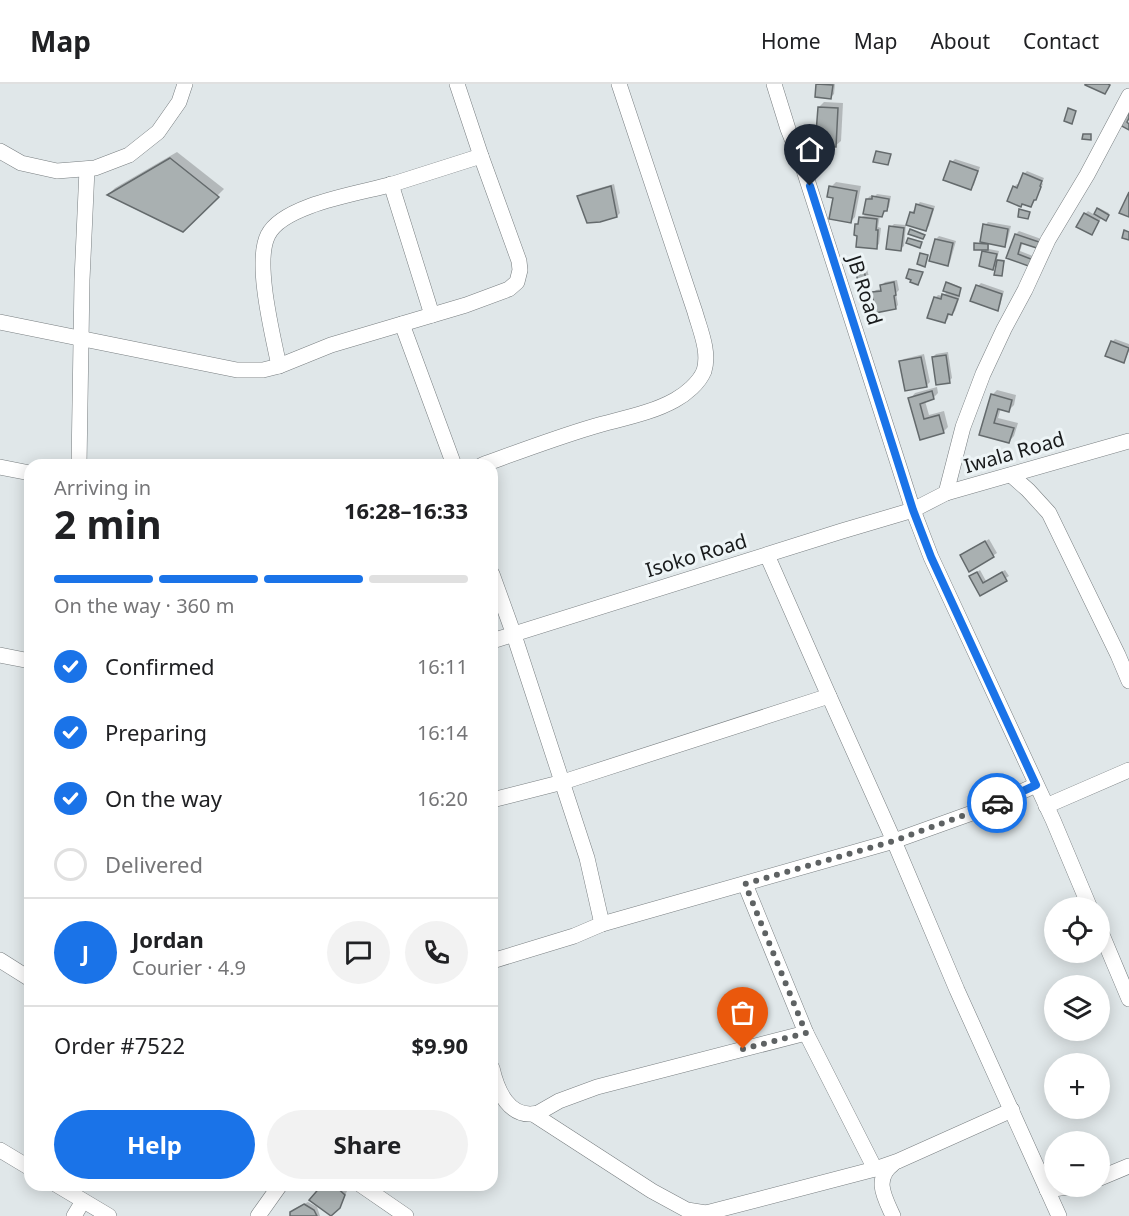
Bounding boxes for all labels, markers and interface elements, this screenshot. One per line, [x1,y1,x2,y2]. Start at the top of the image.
text: Map [30,22,91,60]
text: Home [761,27,821,55]
text: Map [854,27,897,55]
text: About [930,27,990,55]
text: Contact [1023,27,1099,55]
pin [784,124,835,186]
icon: home [793,133,826,166]
street label: JB Road [840,250,889,328]
street label: Iwala Road [961,425,1067,479]
text: Arriving in [54,474,151,501]
text: 16:28–16:33 [344,495,468,525]
text: 2 min [54,497,161,550]
street label: Isoko Road [642,527,750,583]
text: On the way · 360 m [54,592,234,619]
icon: check [54,650,87,683]
text: Confirmed [105,651,215,681]
text: 16:11 [417,653,468,680]
icon: check [54,716,87,749]
text: Preparing [105,717,207,747]
text: 16:14 [417,719,468,746]
courier [967,773,1027,833]
icon: check [54,782,87,815]
text: On the way [105,783,222,813]
text: 16:20 [417,785,468,812]
icon: car [981,787,1014,820]
text: Delivered [105,849,203,879]
map controls [1044,897,1110,1197]
button: locate [1044,897,1110,963]
button: chat [327,921,390,984]
button: phone [405,921,468,984]
text: Jordan [132,924,204,954]
text: J [82,937,89,967]
text: Courier · 4.9 [132,954,246,981]
button: layers [1044,975,1110,1041]
pin [717,987,768,1049]
icon: bag [726,996,759,1029]
text: Order #7522 [54,1030,185,1060]
text: $9.90 [411,1030,468,1060]
button: + [1044,1053,1110,1119]
button: Help [54,1110,255,1179]
button: Share [267,1110,468,1179]
button: − [1044,1131,1110,1197]

